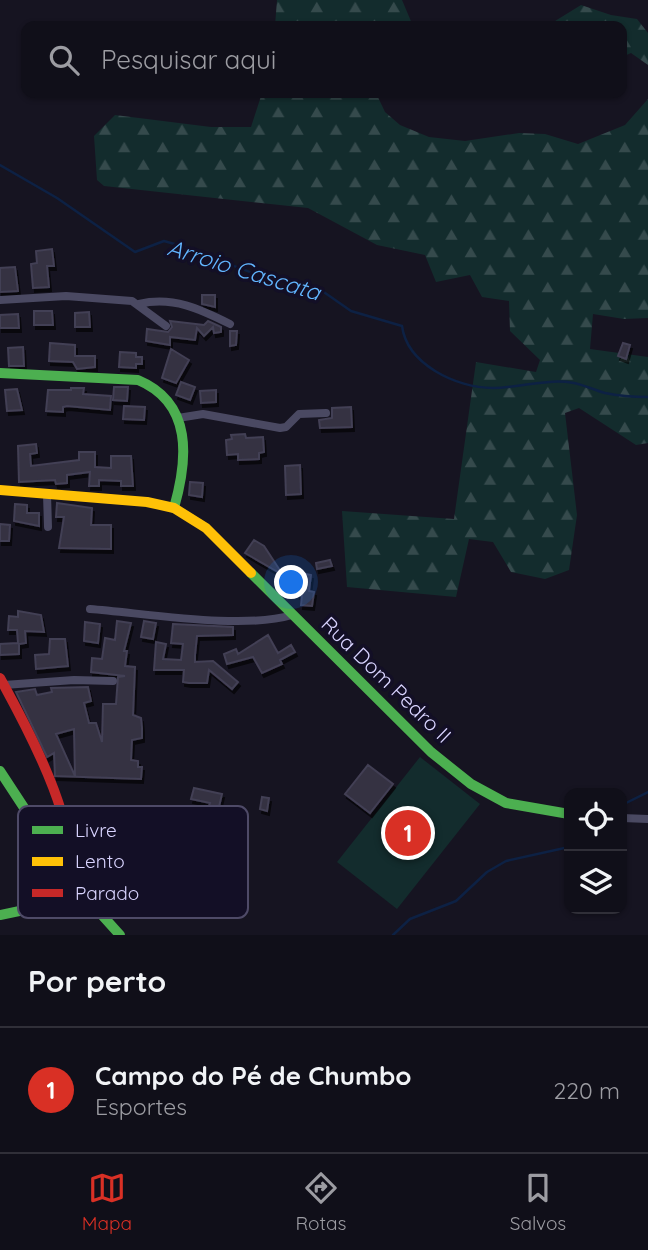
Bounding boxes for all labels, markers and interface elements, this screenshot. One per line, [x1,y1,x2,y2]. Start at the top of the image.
search box [21,21,627,98]
icon: search [45,41,83,79]
text: Pesquisar aqui [101,43,276,76]
water label: Arroio Cascata [164,232,325,307]
your location [274,565,308,599]
street label: Rua Dom Pedro II [316,611,457,748]
map controls [564,788,627,914]
button: locate [564,788,627,851]
legend [18,806,248,918]
pin: 1 [385,807,431,859]
text: Livre [75,818,117,842]
text: Lento [75,849,125,873]
button: layers [564,851,627,914]
text: Parado [75,881,139,905]
text: Por perto [28,962,166,1000]
text: Campo do Pé de Chumbo [95,1059,412,1092]
text: 1 [47,1076,55,1105]
text: 220 m [554,1076,620,1105]
text: Esportes [95,1092,187,1121]
tab: Mapa [82,1169,132,1235]
tab: Rotas [295,1169,346,1235]
tab: Salvos [510,1169,566,1235]

